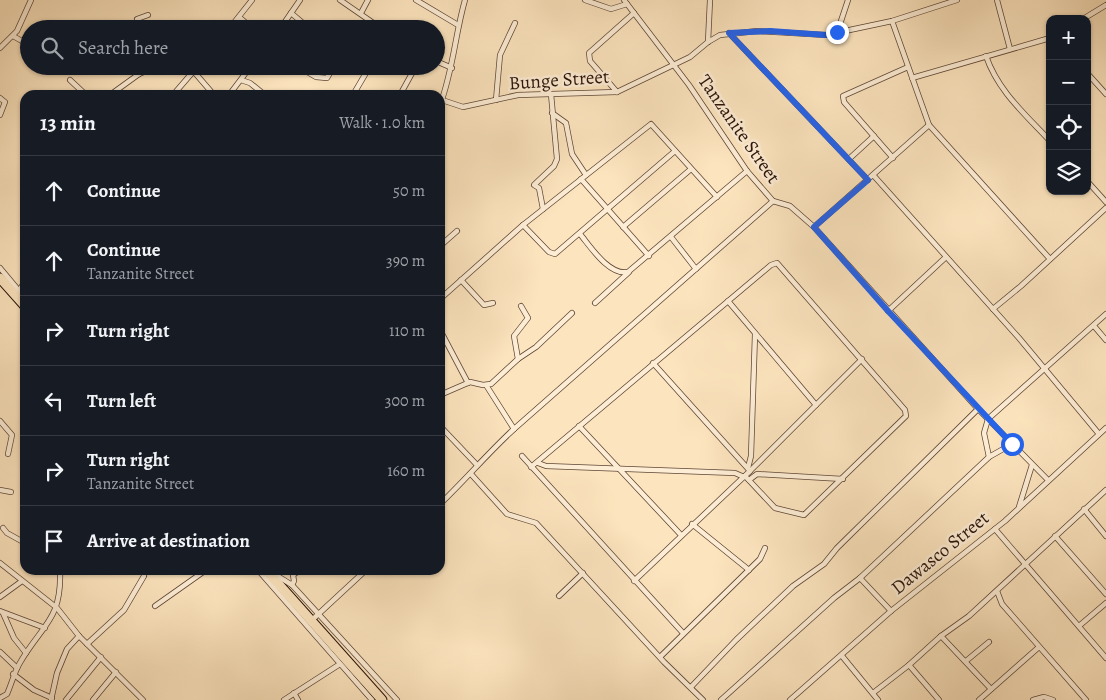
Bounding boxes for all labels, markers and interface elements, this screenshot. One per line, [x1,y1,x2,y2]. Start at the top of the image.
map controls [1046,15,1091,195]
button: + [1046,15,1091,60]
search box [20,20,445,75]
route end [826,21,849,44]
icon: search [38,34,66,62]
text: Search here [78,35,168,61]
button: − [1046,60,1091,105]
street label: Bunge Street [508,64,610,96]
street label: Tanzanite Street [692,69,786,189]
button: locate [1046,105,1091,150]
text: 13 min [40,109,96,137]
text: Walk · 1.0 km [339,112,425,134]
button: layers [1046,150,1091,195]
icon: ahead [40,177,68,205]
text: Continue [87,178,161,204]
text: 50 m [393,180,425,202]
text: Continue [87,237,161,263]
icon: ahead [40,247,68,275]
text: 390 m [386,250,425,272]
text: Tanzanite Street [87,263,194,285]
icon: right [40,317,68,345]
text: Turn right [87,318,169,344]
text: 110 m [389,320,425,342]
icon: left [40,387,68,415]
text: Turn left [87,388,156,414]
text: 300 m [385,390,425,412]
route start [1001,433,1024,456]
text: Turn right [87,447,169,473]
icon: right [40,457,68,485]
text: 160 m [387,460,425,482]
text: Tanzanite Street [87,473,194,495]
street label: Dawasco Street [886,505,994,601]
icon: arrive [40,527,68,555]
text: Arrive at destination [87,528,250,554]

